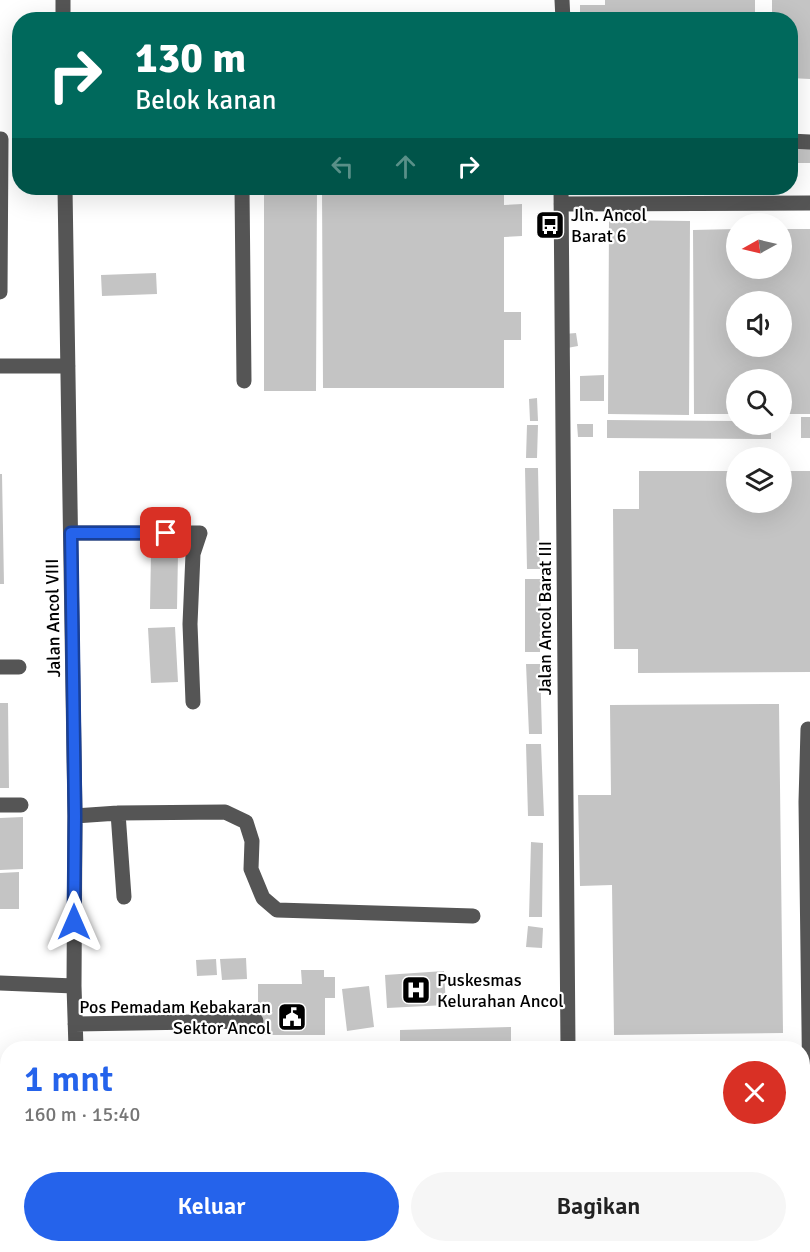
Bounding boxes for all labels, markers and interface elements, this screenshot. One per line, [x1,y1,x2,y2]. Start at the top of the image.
text: 130 m [135,33,246,84]
icon: right [36,36,114,114]
text: Belok kanan [135,84,276,117]
icon: left [326,150,359,183]
icon: ahead [389,150,422,183]
icon: right [452,150,485,183]
place label: Jln. Ancol Barat 6 [571,204,647,247]
bus stop icon: Jln. Ancol Barat 6 [534,209,566,241]
north arrow [726,213,792,279]
map controls [726,213,792,513]
button: sound [726,291,792,357]
button: search [726,369,792,435]
button: layers [726,447,792,513]
pin [140,507,191,558]
icon: arrive [149,516,182,549]
street label: Jalan Ancol Barat III [534,541,556,695]
street label: Jalan Ancol VIII [41,558,65,678]
position arrow [42,890,106,954]
place label: Puskesmas Kelurahan Ancol [437,969,564,1012]
hospital icon: Puskesmas Kelurahan Ancol [400,974,432,1006]
place label: Pos Pemadam Kebakaran Sektor Ancol [79,996,271,1039]
public building icon: Pos Pemadam Kebakaran Sektor Ancol [276,1001,308,1033]
text: 1 mnt [24,1057,113,1102]
button: close [723,1061,786,1124]
text: 160 m · 15:40 [24,1102,140,1127]
button: Keluar [24,1172,399,1241]
button: Bagikan [411,1172,786,1241]

